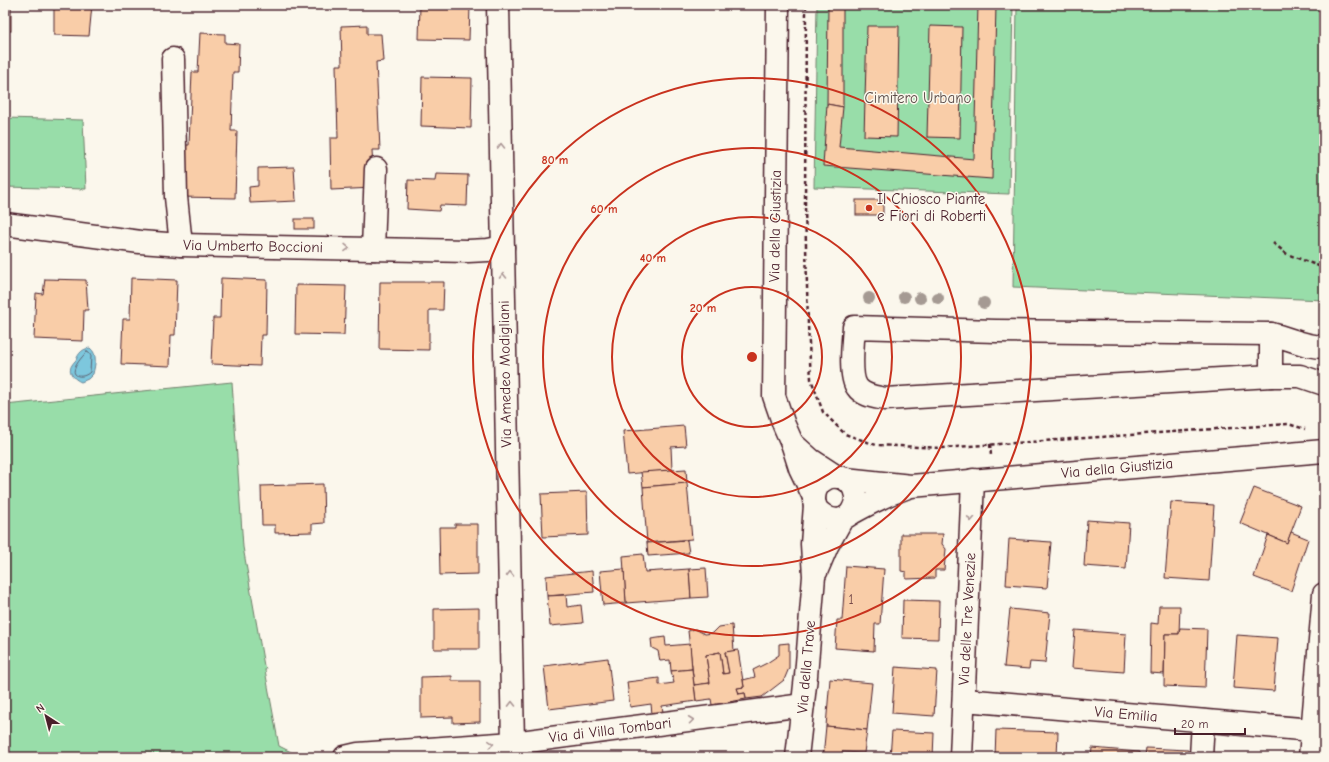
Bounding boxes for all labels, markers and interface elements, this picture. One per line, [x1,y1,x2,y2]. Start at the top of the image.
park label: Cimitero Urbano [865,89,971,107]
one-way arrow [497,143,505,149]
text: 80 m [542,153,568,167]
street label: Via della Giustizia [765,170,785,282]
place label: Il Chiosco Piante e Fiori di Roberti [877,190,986,225]
text: 60 m [591,202,617,216]
marker: Il Chiosco Piante e Fiori di Roberti [864,203,874,213]
street label: Via Umberto Boccioni [183,236,323,256]
one-way arrow [344,244,350,253]
text: 40 m [640,251,666,265]
one-way arrow [499,273,508,279]
street label: Via Amedeo Modigliani [495,300,515,448]
text: 20 m [690,301,716,315]
centre of rings [745,350,759,364]
street label: Via della Giustizia [1060,454,1174,482]
one-way arrow [967,516,976,522]
street label: Via delle Tre Venezie [955,552,979,686]
one-way arrow [505,571,514,577]
house number: 1 [848,592,854,607]
street label: Via della Trave [793,619,819,714]
north arrow [26,696,66,736]
text: N [34,701,47,716]
one-way arrow [508,701,516,707]
street label: Via Emilia [1094,702,1158,726]
scale bar [1175,710,1245,736]
street label: Via di Villa Tombari [548,714,672,746]
one-way arrow [688,716,694,725]
text: 20 m [1181,717,1209,731]
one-way arrow [488,740,494,749]

